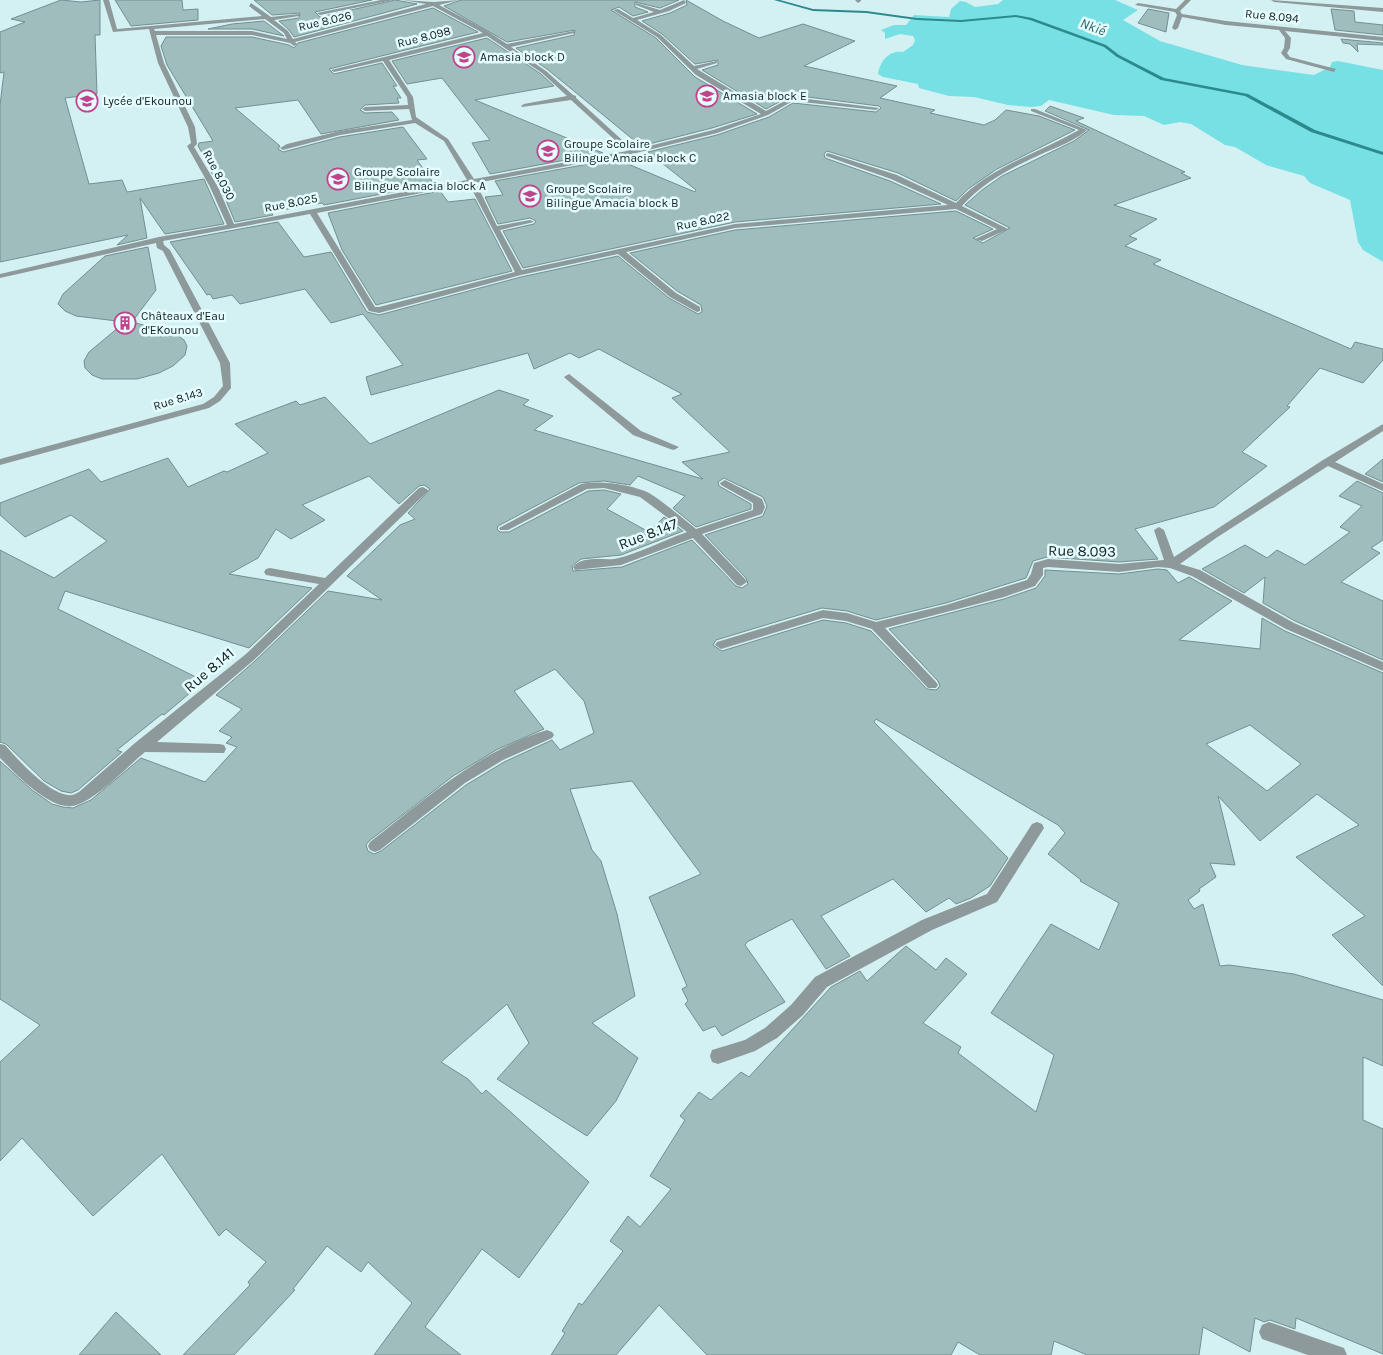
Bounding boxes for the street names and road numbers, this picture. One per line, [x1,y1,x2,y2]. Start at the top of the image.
street label: Rue 8.094 [1244,6,1300,26]
street label: Rue 8.026 [297,8,353,34]
street label: Rue 8.098 [396,24,452,50]
street label: Rue 8.030 [200,148,238,202]
street label: Rue 8.025 [263,191,319,215]
street label: Rue 8.022 [675,209,731,233]
street label: Rue 8.143 [152,385,204,413]
street label: Rue 8.147 [616,515,680,553]
street label: Rue 8.093 [1048,541,1116,561]
street label: Rue 8.141 [180,644,238,696]

